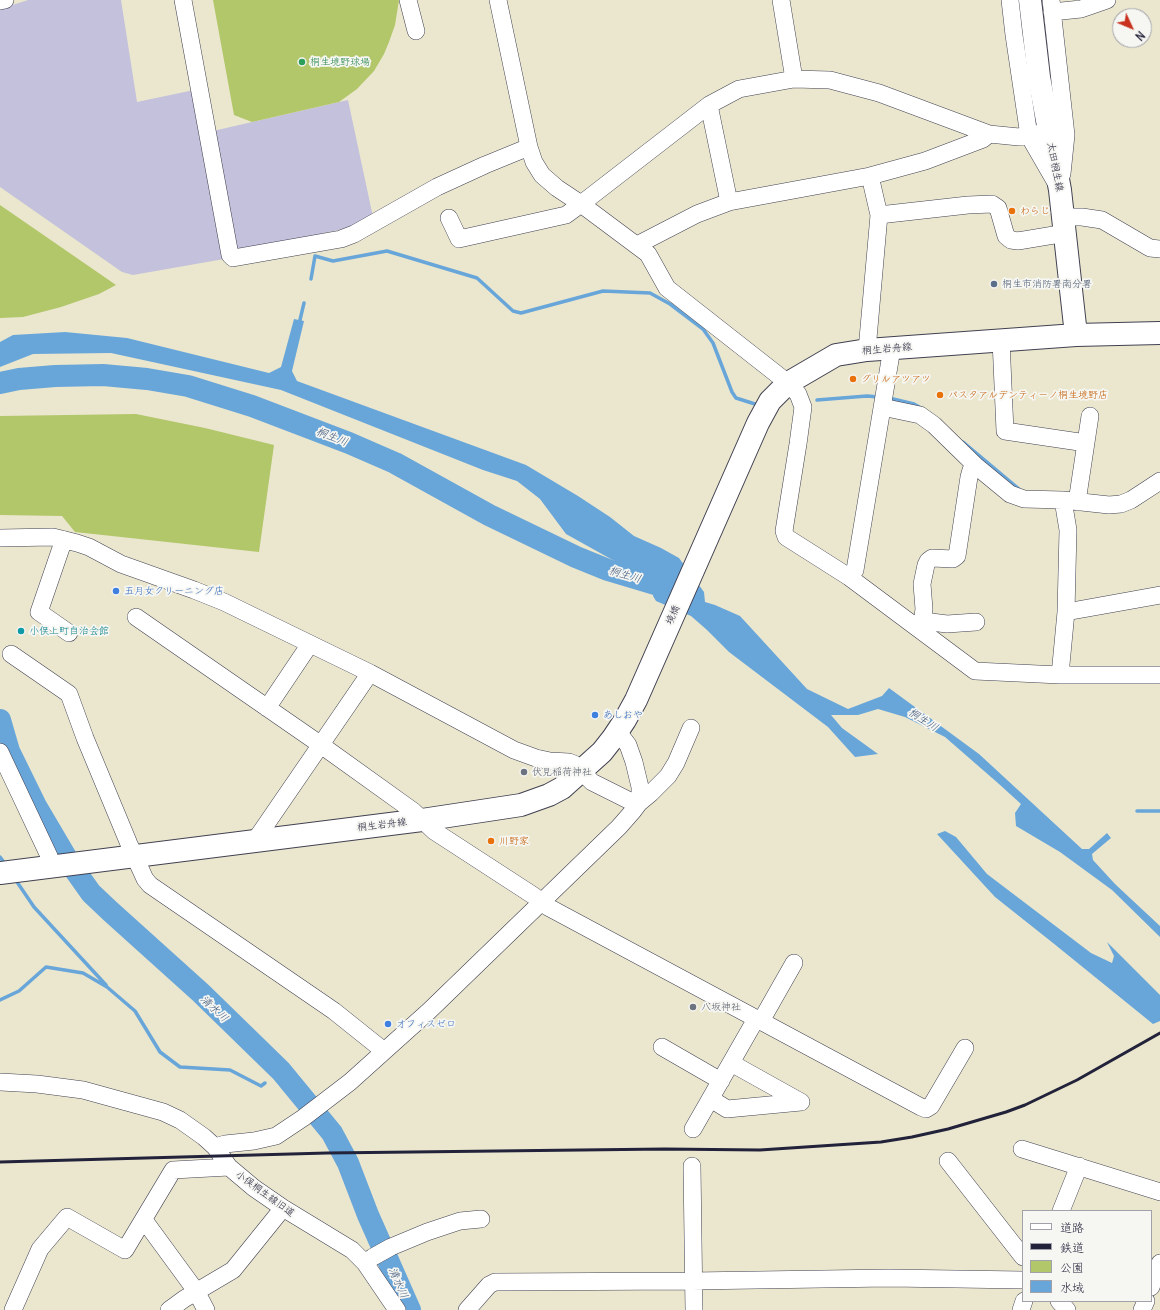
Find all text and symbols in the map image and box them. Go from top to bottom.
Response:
north arrow [1112,8,1152,48]
text: N [1132,28,1148,43]
place label: 桐生境野球場 [310,56,370,68]
marker: 桐生境野球場 [297,57,307,67]
street label: 太田桐生線 [1044,141,1066,193]
place label: わらじ [1020,205,1050,217]
marker: わらじ [1007,206,1017,216]
place label: 桐生市消防署南分署 [1002,278,1092,290]
marker: 桐生市消防署南分署 [989,279,999,289]
street label: 桐生岩舟線 [862,341,912,357]
place label: グリルアツアツ [861,373,931,385]
marker: グリルアツアツ [848,374,858,384]
place label: パスタアルデンティーノ桐生境野店 [948,389,1108,401]
marker: パスタアルデンティーノ桐生境野店 [935,390,945,400]
water label: 桐生川 [314,425,350,449]
water label: 桐生川 [607,564,643,586]
place label: 五月女クリーニング店 [124,585,224,597]
marker: 五月女クリーニング店 [111,586,121,596]
street label: 境橋 [663,603,683,627]
place label: 小俣上町自治会館 [29,625,109,637]
marker: 小俣上町自治会館 [16,626,26,636]
water label: 桐生川 [906,705,940,735]
place label: あしおや [603,709,643,721]
marker: あしおや [590,710,600,720]
place label: 伏見稲荷神社 [532,766,592,778]
marker: 伏見稲荷神社 [519,767,529,777]
street label: 桐生岩舟線 [356,816,408,834]
place label: 川野家 [499,835,529,847]
marker: 川野家 [486,836,496,846]
water label: 清水川 [197,993,231,1025]
place label: 八坂神社 [701,1001,741,1013]
marker: 八坂神社 [688,1002,698,1012]
place label: オフィスゼロ [396,1018,456,1030]
marker: オフィスゼロ [383,1019,393,1029]
street label: 小俣桐生線旧道 [233,1169,297,1219]
legend [1022,1210,1152,1302]
text: 道路 [1060,1220,1084,1235]
text: 鉄道 [1060,1240,1084,1255]
text: 公園 [1060,1260,1084,1275]
water label: 清水川 [385,1265,411,1301]
text: 水域 [1060,1280,1084,1295]

